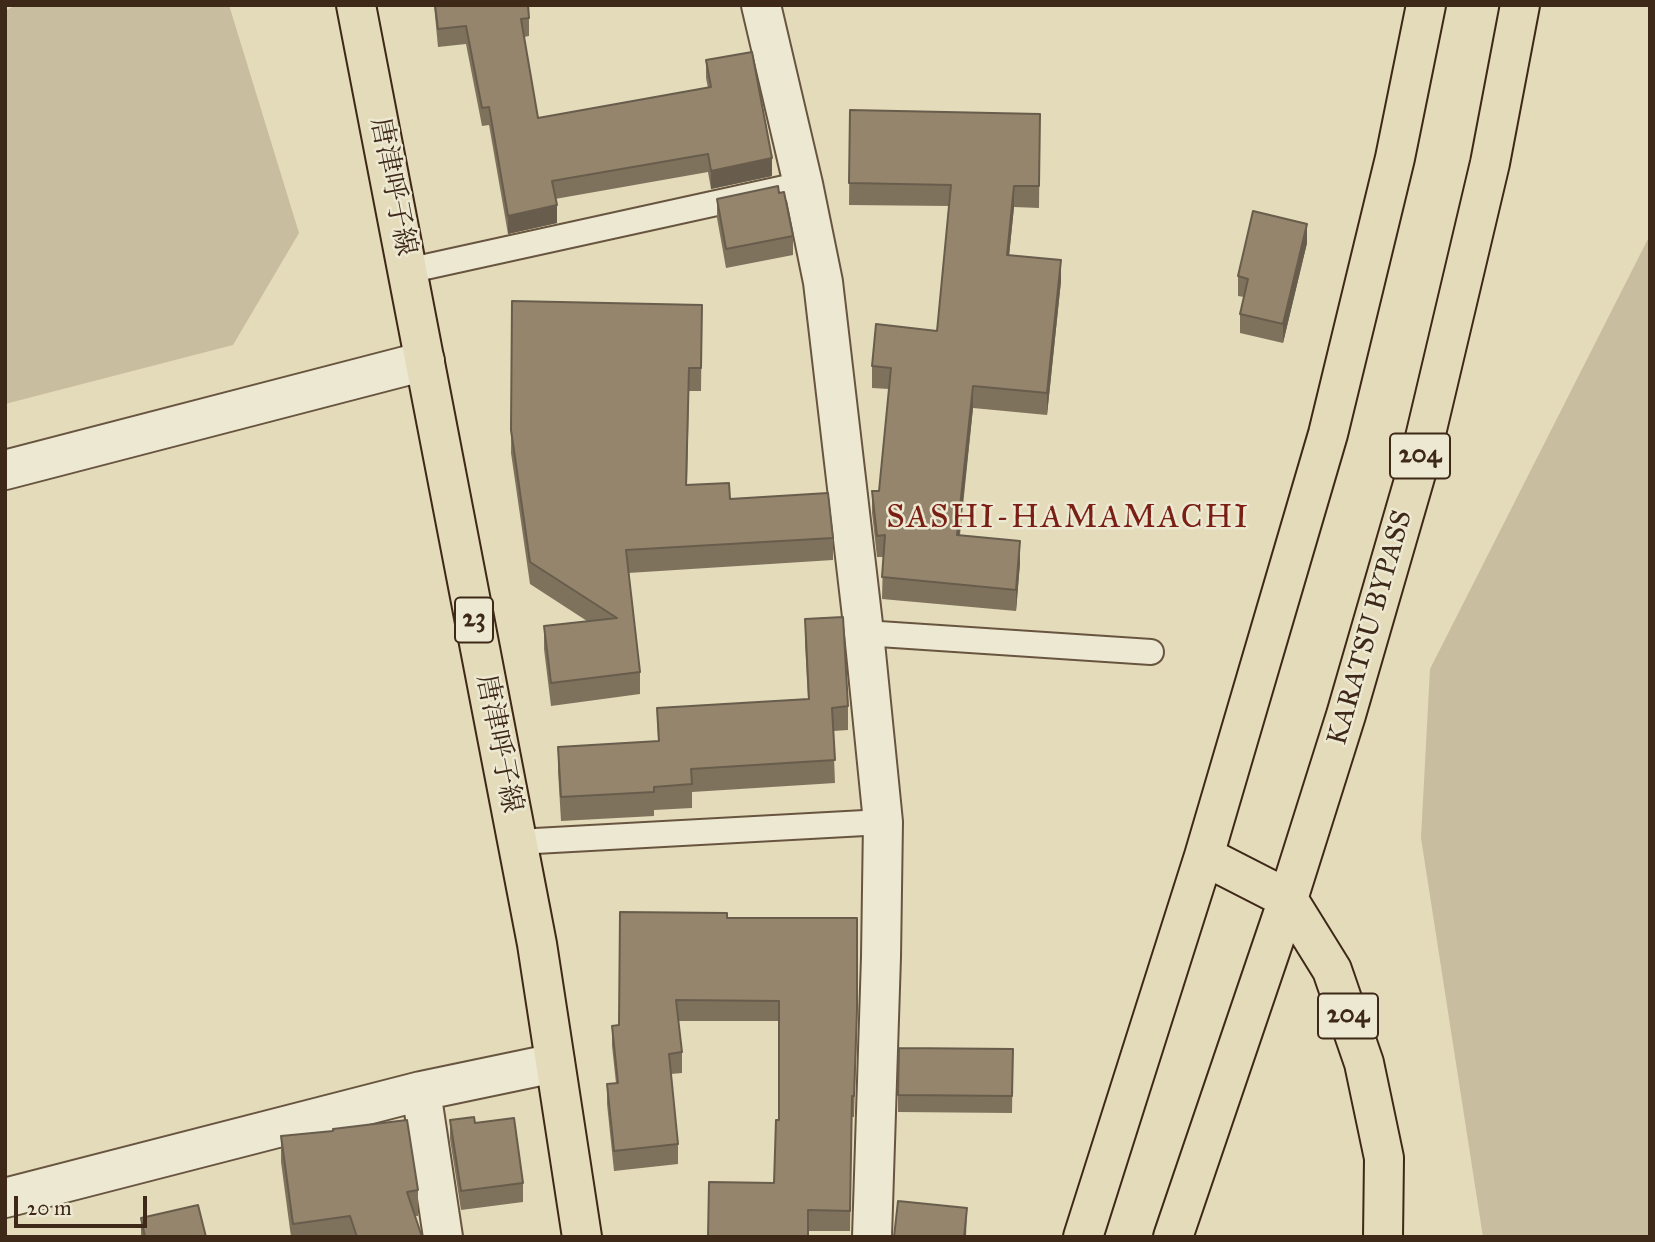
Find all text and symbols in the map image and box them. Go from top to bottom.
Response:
street label: 唐津呼子線 [362,115,422,259]
road number: 204 [1390,433,1450,478]
district label: SASHI-HAMAMACHI [888,500,1248,538]
street label: KARATSU BYPASS [1321,507,1421,749]
road number: 23 [455,598,493,642]
street label: 唐津呼子線 [468,672,528,816]
road number: 204 [1318,993,1378,1038]
scale bar [18,1182,150,1226]
text: 20 m [27,1195,72,1221]

